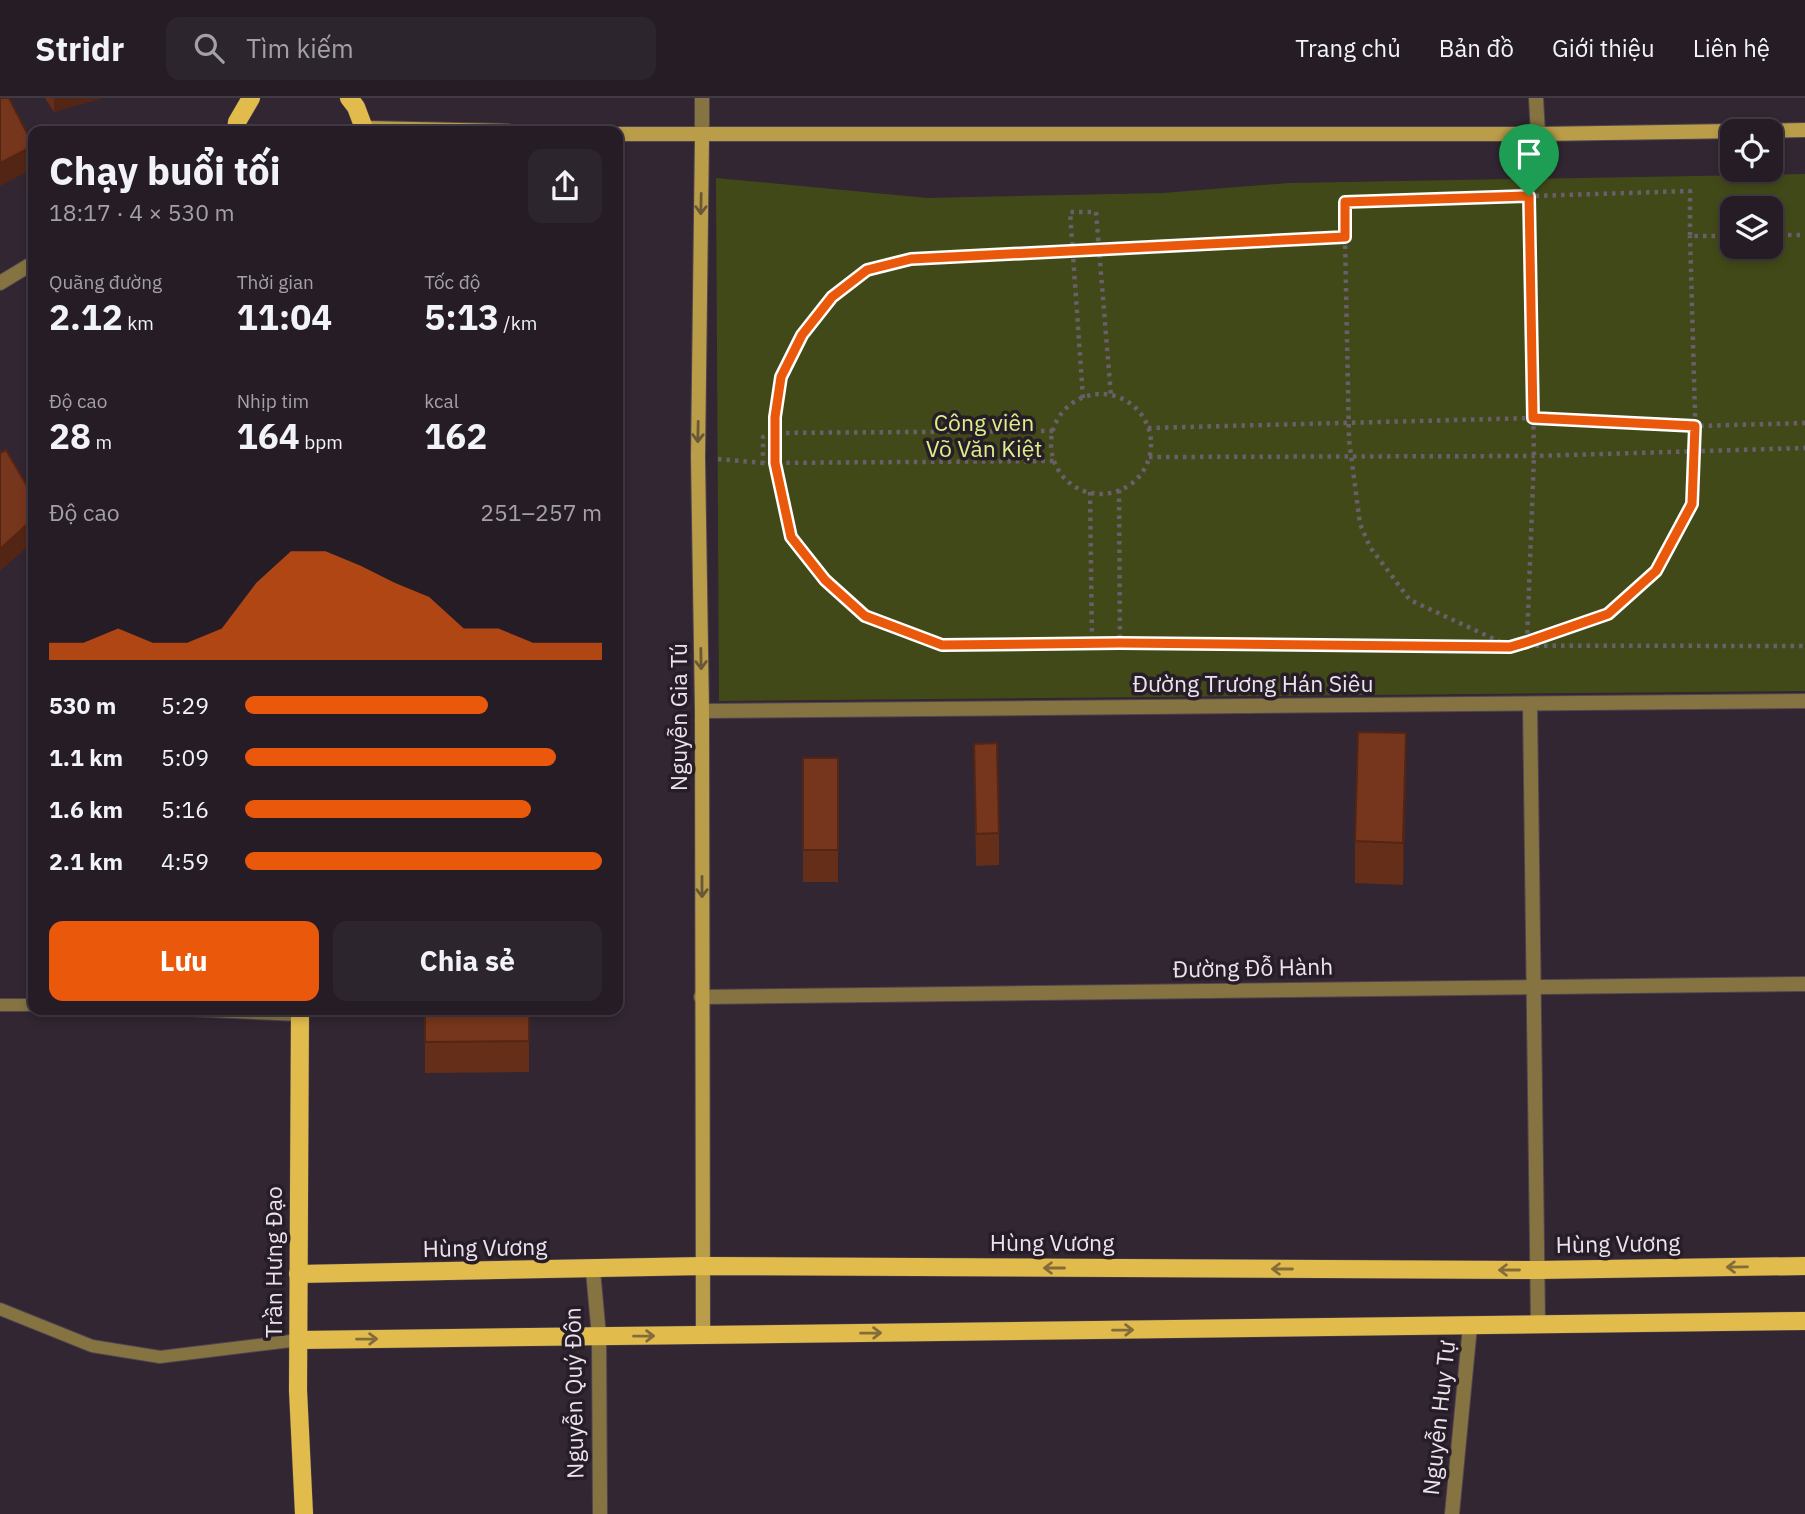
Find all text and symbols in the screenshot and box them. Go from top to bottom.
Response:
search box [166,17,656,80]
text: Stridr [35,27,124,70]
icon: search [190,29,228,67]
text: Tìm kiếm [246,31,354,65]
text: Trang chủ [1295,32,1401,64]
text: Bản đồ [1439,32,1514,64]
text: Giới thiệu [1552,32,1655,64]
text: Liên hệ [1693,32,1770,64]
map controls [1720,119,1783,259]
button: locate [1720,119,1783,182]
pin [1499,124,1559,196]
icon: arrive [1510,135,1548,173]
text: Chạy buổi tối [49,146,281,195]
button: share [528,149,602,223]
one-way arrow [694,193,708,216]
button: layers [1720,196,1783,259]
text: 18:17 · 4 × 530 m [49,197,235,227]
text: Quãng đường [49,270,162,294]
text: Thời gian [237,270,314,294]
text: Tốc độ [424,270,480,294]
text: 2.12 [49,294,123,340]
text: 11:04 [237,294,332,340]
text: 5:13 [424,294,499,340]
text: km [123,311,154,335]
text: /km [499,311,537,335]
text: Độ cao [49,389,107,413]
text: Nhịp tim [237,389,309,413]
text: kcal [424,389,459,413]
park label: Công viên Võ Văn Kiệt [926,407,1042,463]
text: 28 [49,413,91,459]
text: 164 [237,413,300,459]
text: 162 [424,413,487,459]
one-way arrow [692,420,705,443]
text: m [91,430,112,454]
text: bpm [300,430,343,454]
text: Độ cao [49,497,120,527]
text: 251–257 m [480,497,602,527]
street label: Nguyễn Gia Tú [663,643,693,791]
one-way arrow [695,647,708,670]
street label: Đường Trương Hán Siêu [1132,668,1374,698]
text: 530 m [49,690,116,720]
text: 5:29 [161,690,209,720]
text: 1.1 km [49,742,123,772]
text: 5:09 [161,742,209,772]
text: 1.6 km [49,794,123,824]
text: 5:16 [161,794,209,824]
text: 2.1 km [49,846,123,876]
text: 4:59 [161,846,209,876]
one-way arrow [695,875,709,898]
button: Lưu [49,921,319,1001]
button: Chia sẻ [333,921,602,1001]
street label: Đường Đỗ Hành [1172,951,1334,983]
street label: Trần Hưng Đạo [258,1186,288,1338]
street label: Hùng Vương [990,1227,1114,1257]
street label: Hùng Vương [1555,1227,1681,1259]
street label: Hùng Vương [422,1231,548,1263]
one-way arrow [1726,1260,1749,1274]
one-way arrow [1043,1261,1066,1275]
one-way arrow [1271,1262,1294,1276]
one-way arrow [1498,1263,1521,1277]
street label: Nguyễn Quý Đôn [557,1307,589,1479]
one-way arrow [1111,1323,1134,1337]
one-way arrow [859,1326,882,1340]
one-way arrow [632,1329,655,1343]
one-way arrow [355,1332,378,1346]
street label: Nguyễn Huy Tự [1415,1338,1461,1497]

